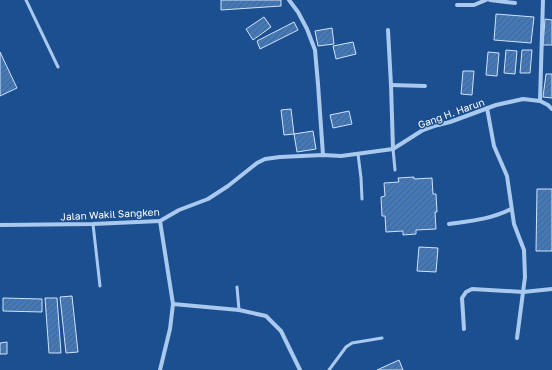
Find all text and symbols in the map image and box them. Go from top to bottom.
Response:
street label: Gang H. Harun [416,95,486,131]
street label: Jalan Wakil Sangken [60,205,160,223]

